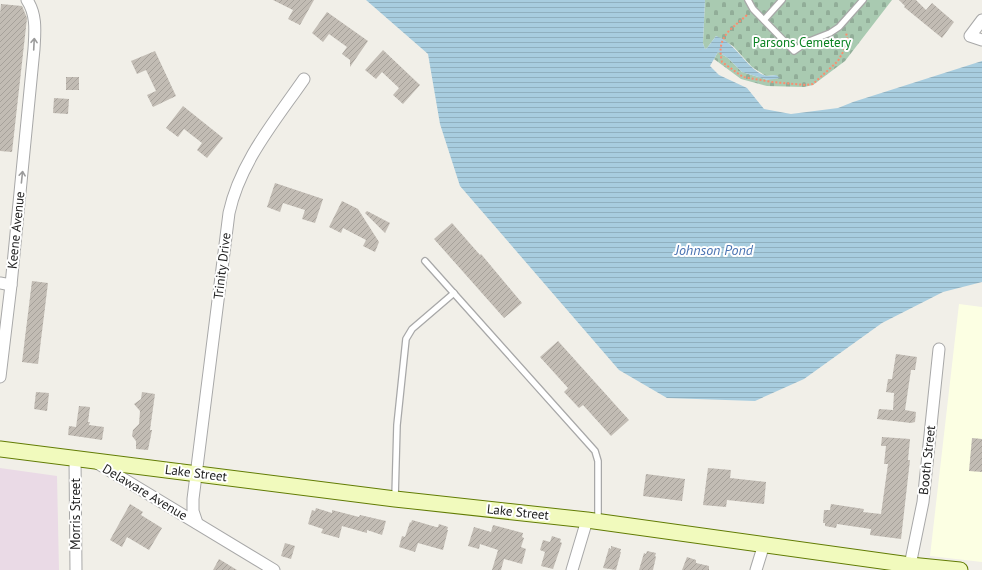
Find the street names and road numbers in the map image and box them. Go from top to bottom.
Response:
street label: Keene Avenue [3,190,29,270]
street label: Trinity Drive [209,232,235,300]
street label: Booth Street [915,424,939,496]
street label: Delaware Avenue [99,460,191,524]
street label: Lake Street [164,461,229,485]
street label: Morris Street [67,478,84,550]
street label: Lake Street [486,500,550,524]

